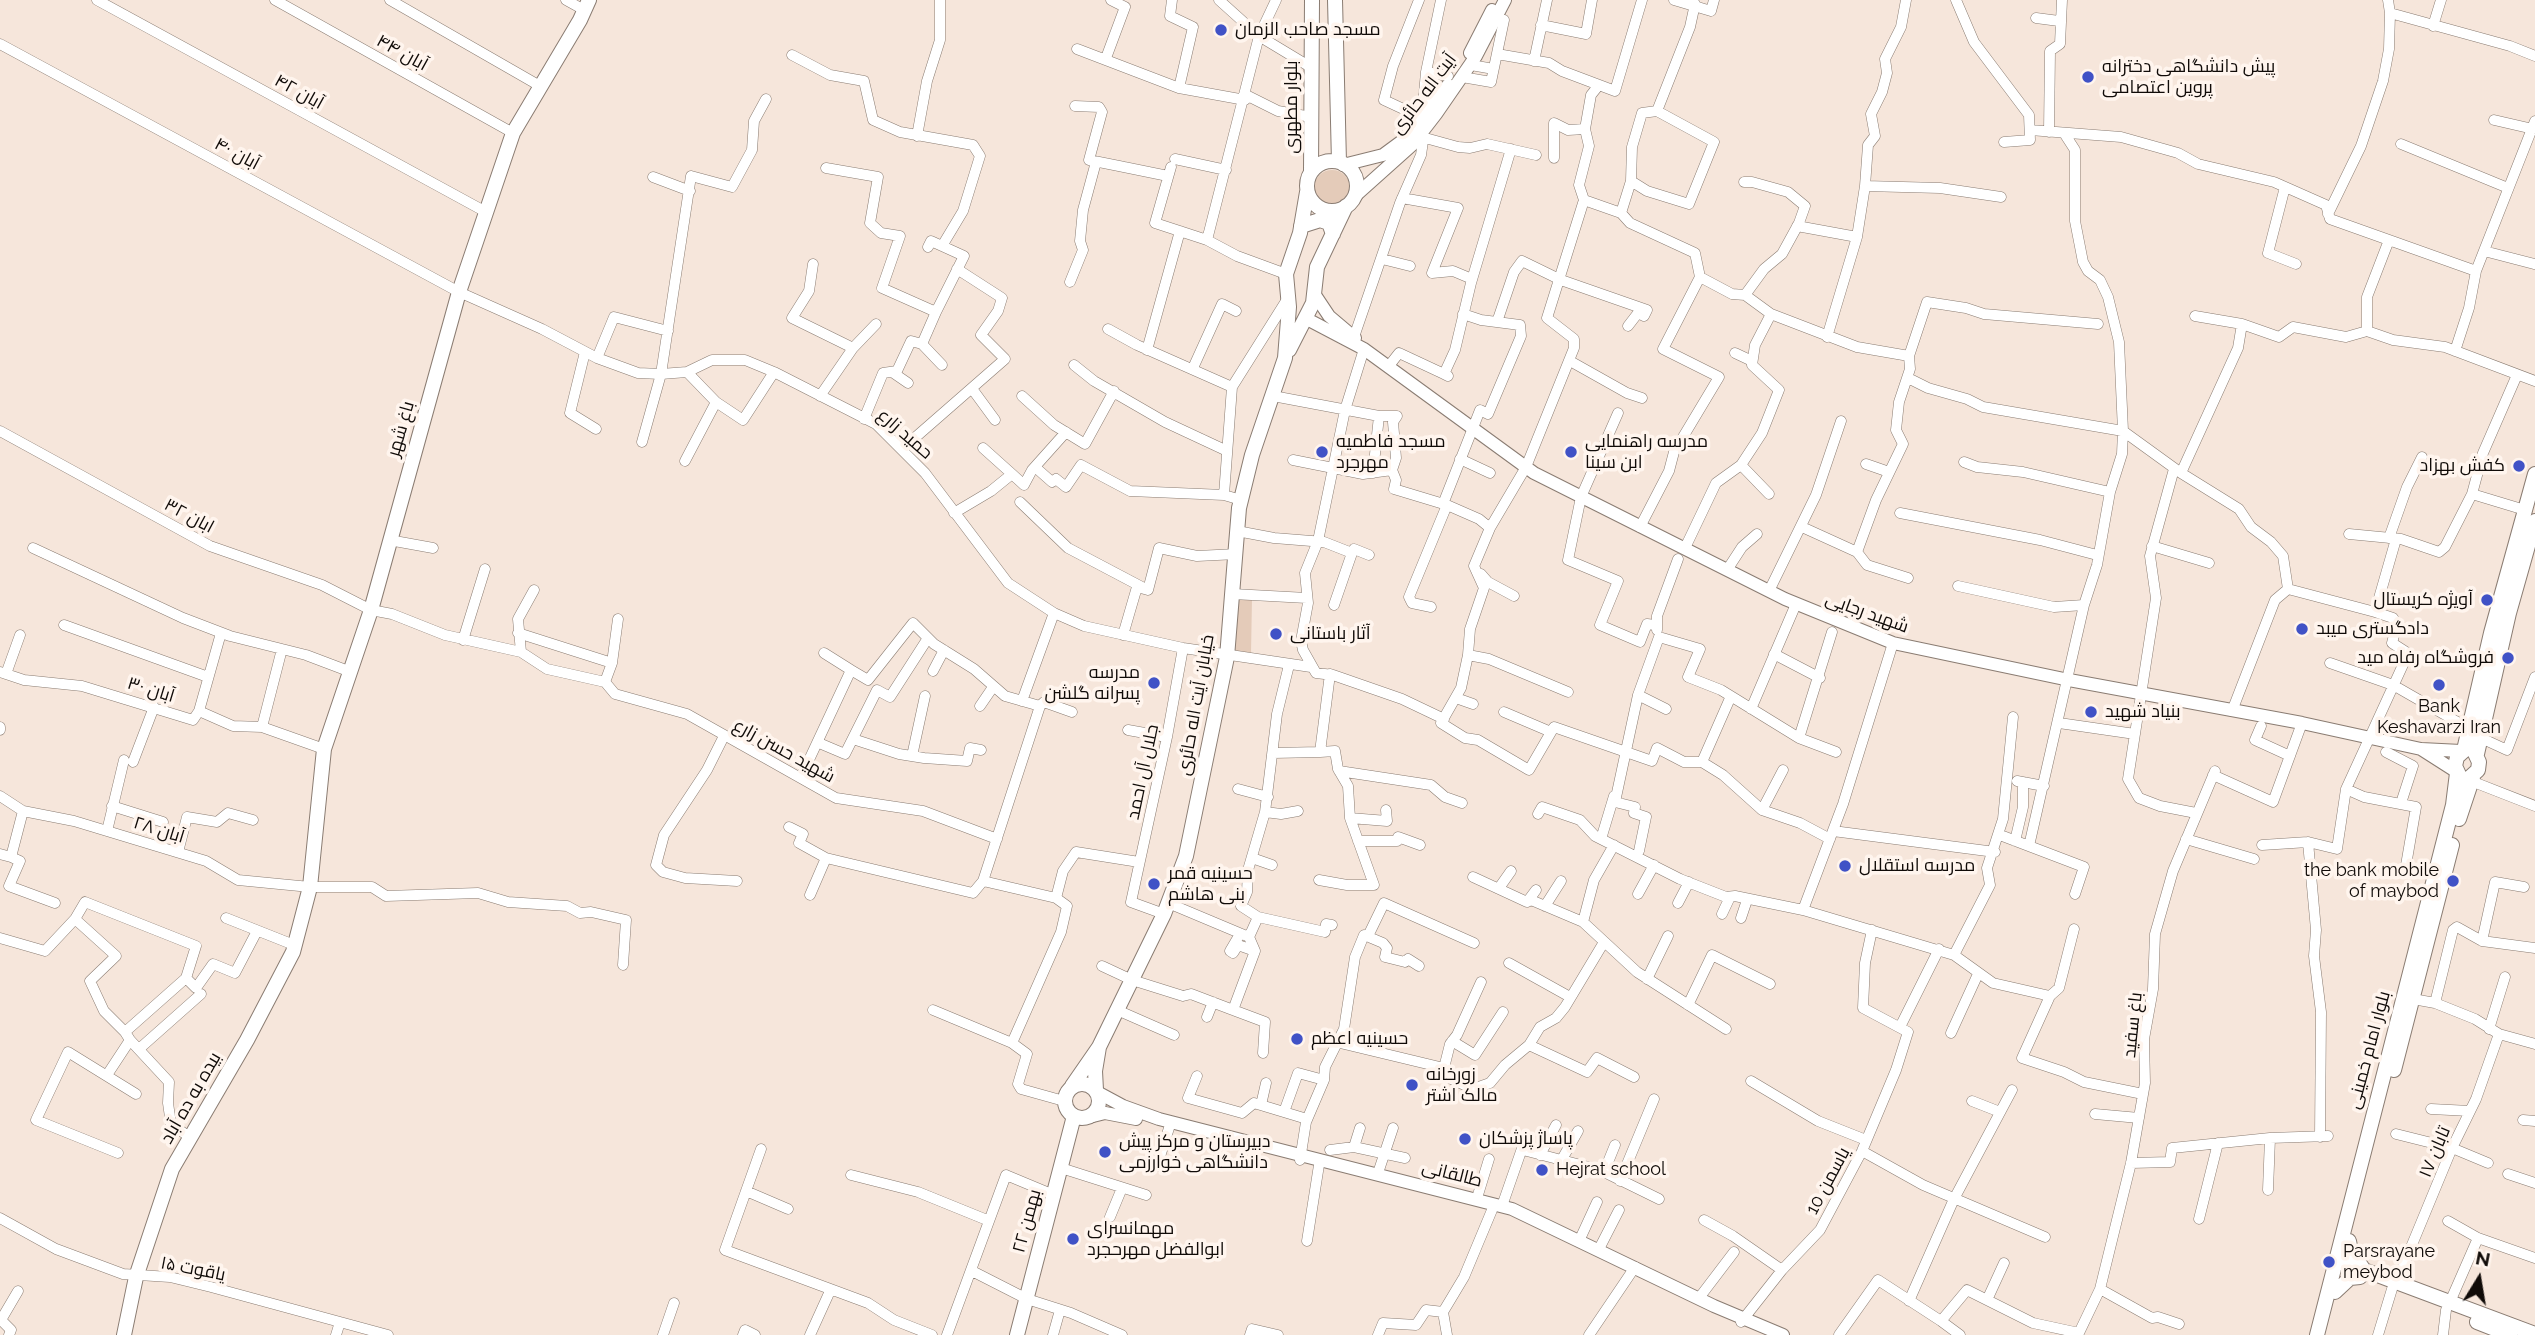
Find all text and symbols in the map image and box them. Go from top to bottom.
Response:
place label: مسجد صاحب الزمان [1235,19,1381,41]
marker: مسجد صاحب الزمان [1213,22,1229,38]
street label: آبان ۴۴ [373,30,431,76]
street label: آیت اله حائری [1387,49,1461,139]
place label: پیش دانشگاهی دخترانه پروین اعتصامی [2102,56,2275,98]
street label: بلوار مطهری [1281,60,1303,154]
marker: پیش دانشگاهی دخترانه پروین اعتصامی [2080,69,2096,85]
street label: آبان ۴۲ [271,70,327,114]
street label: آبان ۴۰ [211,133,263,175]
street label: باغ شهر [383,399,419,459]
street label: حمید زارع [873,404,937,464]
place label: مسجد فاطمیه مهرجرد [1336,431,1446,474]
place label: مدرسه راهنمایی ابن سینا [1585,431,1708,474]
marker: مسجد فاطمیه مهرجرد [1314,444,1330,460]
marker: مدرسه راهنمایی ابن سینا [1563,444,1579,460]
place label: کفش بهزاد [2420,455,2505,477]
marker: کفش بهزاد [2511,458,2527,474]
street label: ابان ۳۲ [160,494,218,538]
street label: شهید رجایی [1822,588,1912,638]
place label: آویژه کریستال [2374,589,2473,611]
marker: آویژه کریستال [2479,592,2495,608]
place label: دادگستری میبد [2316,618,2429,640]
marker: دادگستری میبد [2294,621,2310,637]
place label: آثار باستانی [1290,623,1371,645]
marker: آثار باستانی [1268,626,1284,642]
street label: خیابان آیت اله حائری [1173,633,1219,777]
place label: فروشگاه رفاه مید [2357,647,2494,669]
marker: فروشگاه رفاه مید [2500,650,2516,666]
place label: مدرسه پسرانه گلشن [1045,662,1140,704]
street label: آبان ۳۰ [125,673,177,707]
marker: مدرسه پسرانه گلشن [1146,675,1162,691]
marker: Bank Keshavarzi Iran [2431,677,2447,693]
place label: Bank Keshavarzi Iran [2377,696,2501,738]
place label: بنیاد شهید [2105,701,2181,723]
marker: بنیاد شهید [2083,704,2099,720]
street label: شهید حسن زارع [729,714,839,788]
street label: جلال آل احمد [1122,722,1164,822]
street label: آبان ۲۸ [131,812,187,848]
place label: مدرسه استقلال [1859,855,1975,877]
marker: مدرسه استقلال [1837,858,1853,874]
place label: the bank mobile of maybod [2304,860,2439,903]
place label: حسینیه قمر بنی هاشم [1168,863,1253,906]
marker: the bank mobile of maybod [2445,873,2461,889]
marker: حسینیه قمر بنی هاشم [1146,876,1162,892]
street label: بلوار امام خمینی [2343,989,2395,1111]
street label: باغ سفید [2119,991,2147,1059]
place label: حسینیه اعظم [1311,1028,1408,1050]
marker: حسینیه اعظم [1289,1031,1305,1047]
street label: بیده به ده آباد [156,1048,226,1148]
place label: زورخانه مالک اشتر [1426,1064,1498,1106]
marker: زورخانه مالک اشتر [1404,1077,1420,1093]
street label: تابان ۱۷ [2415,1123,2455,1181]
place label: پاساژ پزشکان [1479,1128,1573,1150]
place label: دبیرستان و مرکز پیش دانشگاهی خوارزمی [1119,1131,1270,1174]
marker: پاساژ پزشکان [1457,1131,1473,1147]
marker: دبیرستان و مرکز پیش دانشگاهی خوارزمی [1097,1144,1113,1160]
street label: یاسمن 10 [1801,1144,1855,1218]
street label: طالقانی [1420,1156,1484,1192]
place label: Hejrat school [1556,1159,1666,1181]
marker: Hejrat school [1534,1162,1550,1178]
street label: ۲۲ بهمن [1008,1187,1046,1255]
place label: مهمانسرای ابوالفضل مهرحجرد [1087,1218,1225,1260]
marker: مهمانسرای ابوالفضل مهرحجرد [1065,1231,1081,1247]
place label: Parsrayane meybod [2343,1241,2435,1284]
north arrow [2444,1244,2514,1314]
text: N [2474,1246,2492,1271]
street label: یاقوت ۱۵ [159,1252,227,1286]
marker: Parsrayane meybod [2321,1254,2337,1270]

